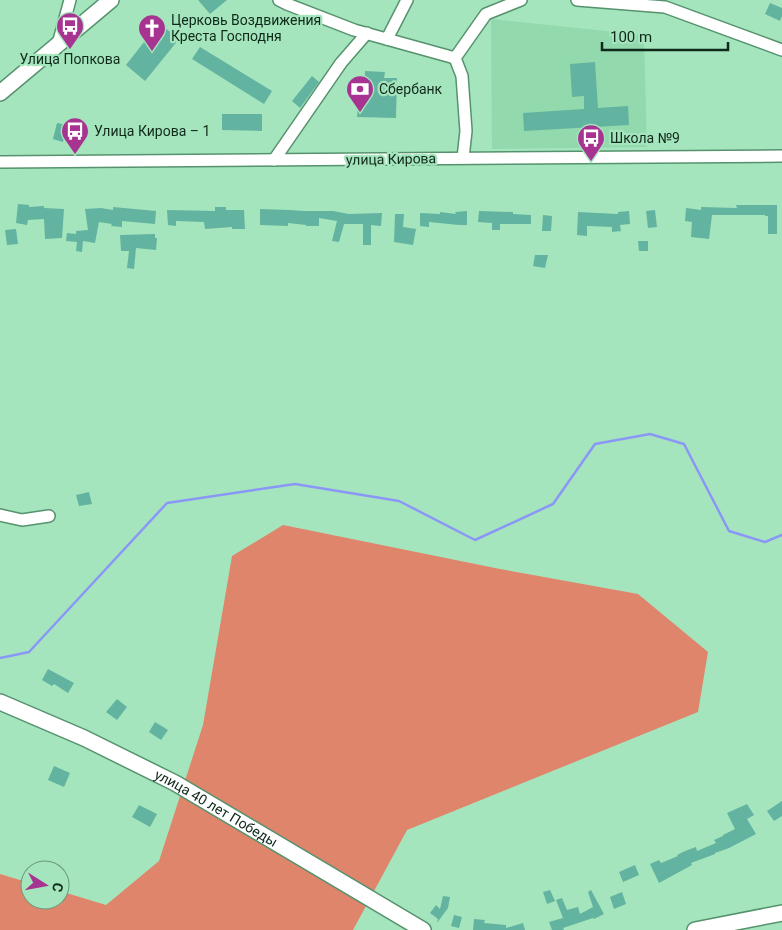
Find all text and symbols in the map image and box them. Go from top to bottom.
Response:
bus stop icon: Улица Попкова [55,11,85,50]
place label: Церковь Воздвижения Креста Господня [171,12,321,44]
church icon: Церковь Воздвижения Креста Господня [137,13,167,52]
scale bar [602,20,728,52]
text: 100 m [610,28,652,46]
place label: Улица Попкова [20,51,120,67]
bank icon: Сбербанк [345,74,375,113]
place label: Сбербанк [379,81,443,97]
bus stop icon: Улица Кирова – 1 [60,116,90,155]
place label: Улица Кирова – 1 [94,123,210,139]
bus stop icon: Школа №9 [576,123,606,162]
place label: Школа №9 [610,130,680,146]
street label: улица Кирова [346,150,436,168]
street label: улица 40 лет Победы [152,766,280,850]
north arrow [20,860,70,910]
text: С [49,881,66,894]

